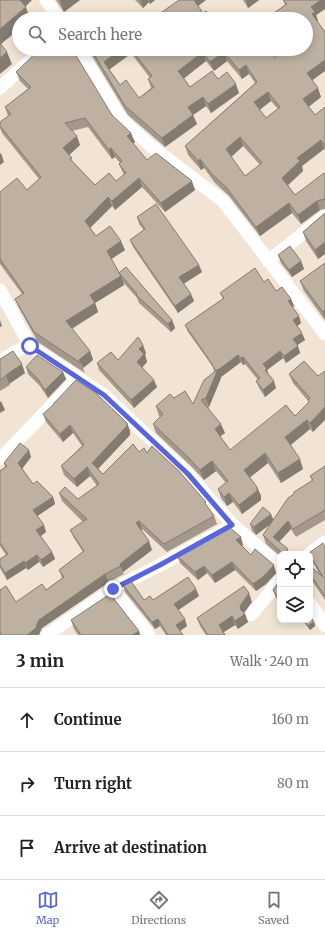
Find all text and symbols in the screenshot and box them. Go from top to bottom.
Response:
search box [12,12,313,56]
icon: search [26,23,48,45]
text: Search here [58,25,142,44]
route start [21,337,39,355]
map controls [277,551,313,623]
button: locate [277,551,313,587]
route end [104,580,122,598]
button: layers [277,587,313,623]
text: 3 min [16,650,64,672]
text: Walk · 240 m [230,653,309,670]
icon: ahead [16,709,38,731]
text: Continue [54,710,122,729]
text: 160 m [271,711,309,728]
icon: right [16,773,38,795]
text: Turn right [54,774,132,793]
text: 80 m [277,775,309,792]
icon: arrive [16,837,38,859]
text: Arrive at destination [54,838,207,857]
tab: Map [36,889,59,927]
tab: Directions [131,889,186,927]
tab: Saved [258,889,289,927]

